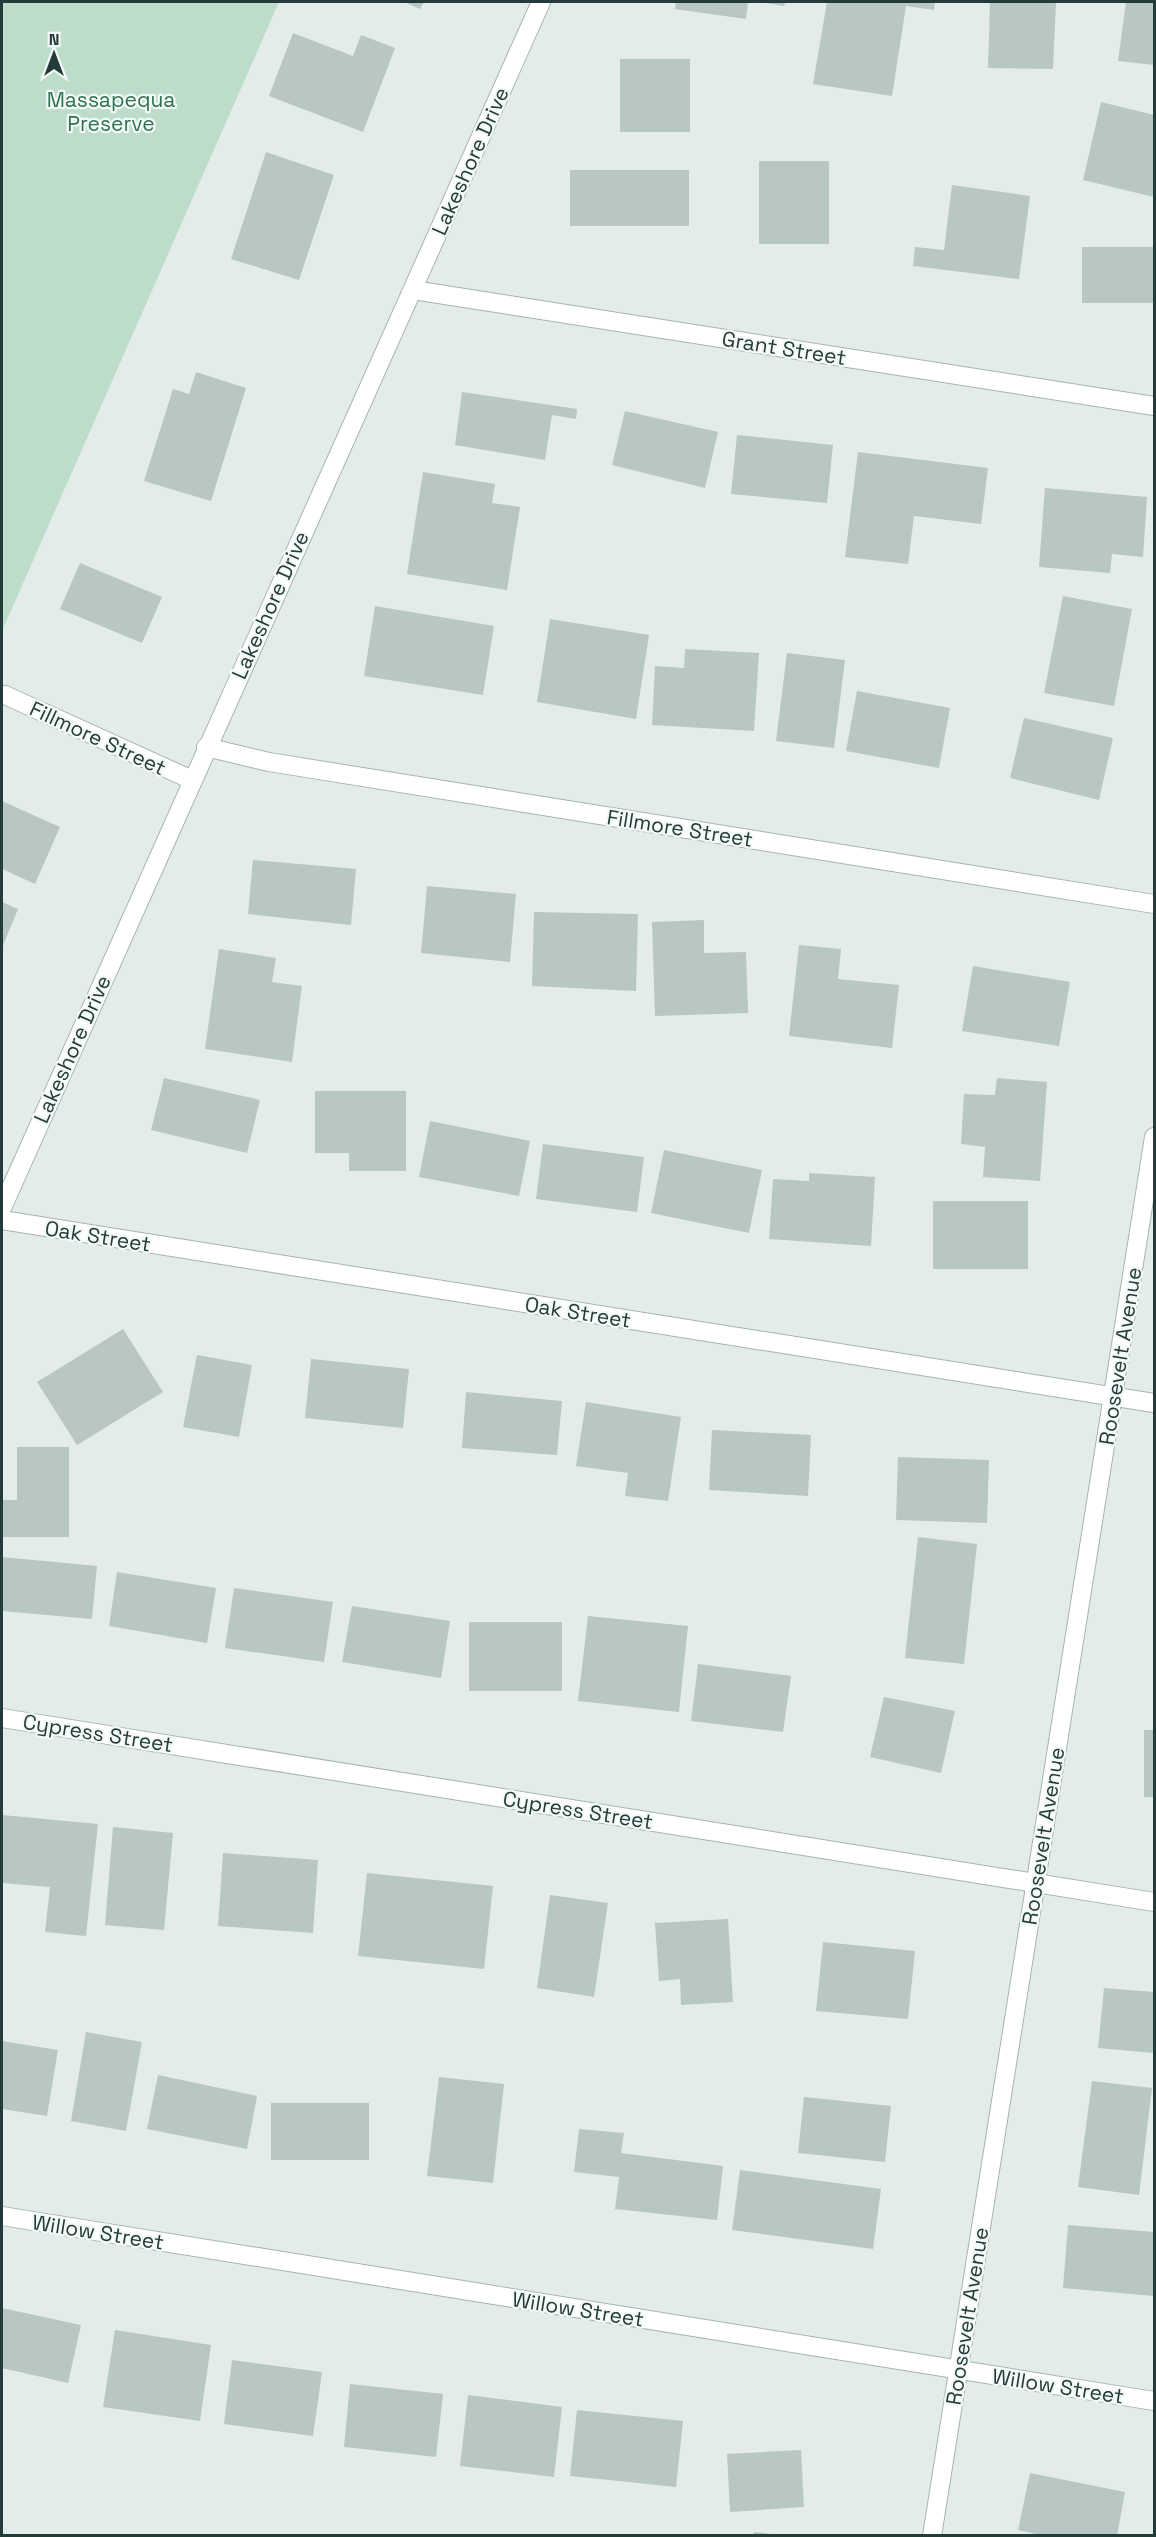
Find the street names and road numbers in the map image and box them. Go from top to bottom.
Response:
street label: Lakeshore Drive [425,83,515,239]
street label: Grant Street [720,325,848,371]
street label: Lakeshore Drive [225,527,315,683]
street label: Fillmore Street [26,695,170,781]
street label: Fillmore Street [605,803,755,853]
street label: Lakeshore Drive [27,971,117,1127]
street label: Oak Street [43,1214,153,1258]
street label: Roosevelt Avenue [1093,1265,1147,1447]
street label: Oak Street [523,1290,633,1334]
street label: Cypress Street [21,1708,175,1758]
street label: Roosevelt Avenue [1016,1745,1070,1927]
street label: Cypress Street [501,1785,655,1835]
street label: Willow Street [30,2208,166,2256]
street label: Roosevelt Avenue [940,2225,994,2407]
street label: Willow Street [510,2285,646,2333]
street label: Willow Street [990,2362,1126,2410]

